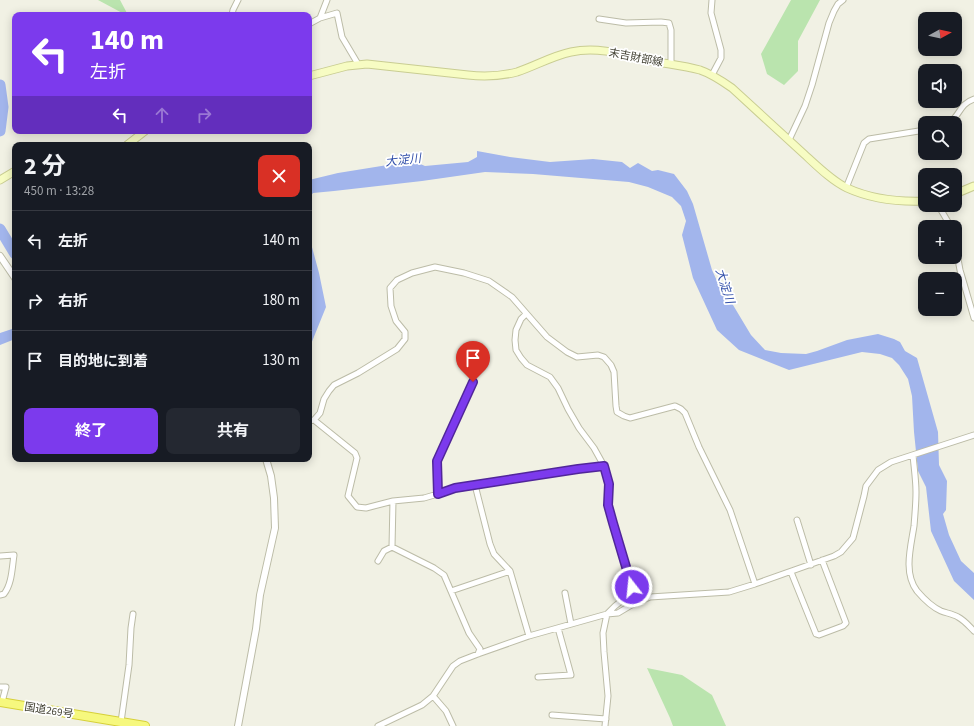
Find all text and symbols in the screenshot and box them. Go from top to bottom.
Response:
north arrow [918,12,962,56]
map controls [918,12,962,316]
text: 140 m [90,20,164,60]
icon: left [24,28,76,80]
street label: 末吉財部線 [607,45,664,70]
text: 左折 [90,60,126,85]
button: sound [918,64,962,108]
icon: left [109,104,131,126]
icon: ahead [151,104,173,126]
icon: right [193,104,215,126]
button: search [918,116,962,160]
text: 2 分 [24,149,65,184]
water label: 大淀川 [384,150,424,171]
button: close [258,155,300,197]
button: layers [918,168,962,212]
text: 450 m · 13:28 [24,182,94,200]
button: + [918,220,962,264]
icon: left [24,230,46,252]
text: 140 m [262,230,300,251]
text: 左折 [58,231,88,252]
water label: 大淀川 [711,266,739,308]
button: − [918,272,962,316]
icon: right [24,290,46,312]
text: 180 m [262,290,300,311]
text: 右折 [58,291,88,312]
pin [456,341,490,382]
icon: arrive [462,347,484,369]
icon: arrive [24,350,46,372]
text: 130 m [262,350,300,371]
text: 目的地に到着 [58,351,148,372]
button: 終了 [24,408,158,454]
button: 共有 [166,408,300,454]
position arrow [611,566,653,608]
street label: 国道269号 [23,699,74,722]

